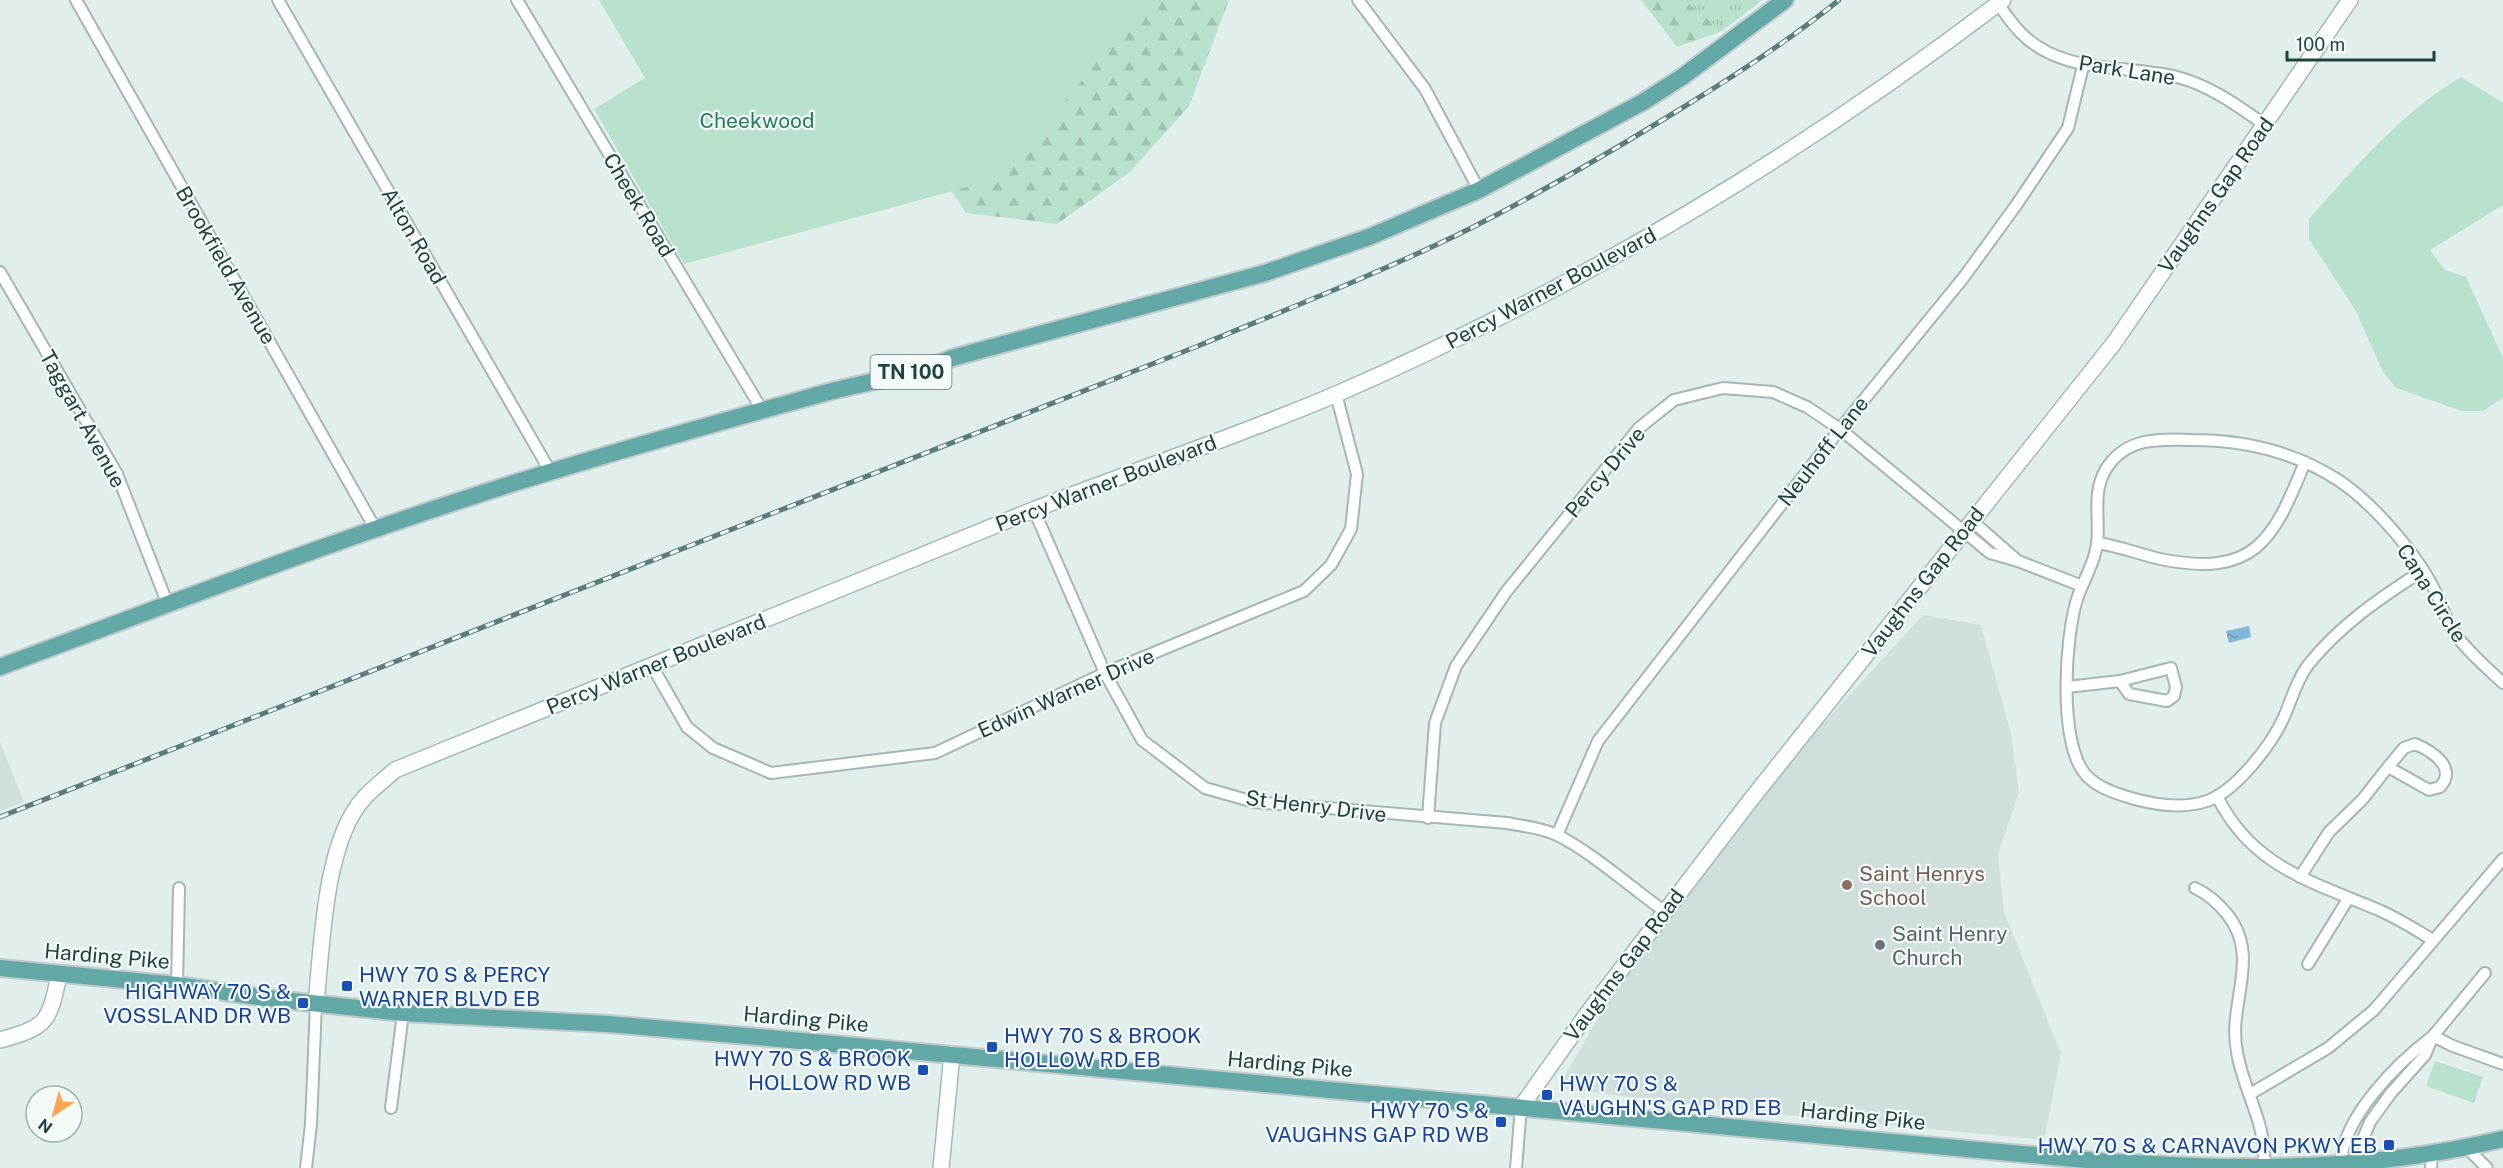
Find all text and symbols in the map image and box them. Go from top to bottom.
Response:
scale bar [2287,24,2434,62]
text: 100 m [2296,34,2345,55]
street label: Park Lane [2077,50,2177,90]
park label: Cheekwood [700,108,814,133]
street label: Vaughns Gap Road [2153,112,2279,278]
street label: Cheek Road [598,148,680,262]
street label: Brookfield Avenue [171,182,281,348]
street label: Alton Road [376,183,452,289]
street label: Percy Warner Boulevard [1441,222,1661,354]
street label: Taggart Avenue [35,346,131,492]
road number: TN 100 [870,355,952,389]
street label: Neuhoff Lane [1772,391,1874,511]
street label: Percy Drive [1560,421,1650,523]
street label: Percy Warner Boulevard [992,429,1220,537]
street label: Vaughns Gap Road [1856,502,1990,662]
street label: Cana Circle [2392,539,2472,647]
street label: Percy Warner Boulevard [542,608,770,720]
street label: Edwin Warner Drive [974,643,1158,743]
street label: St Henry Drive [1244,785,1388,827]
place label: Saint Henrys School [1859,861,1985,910]
marker: Saint Henrys School [1840,878,1854,892]
street label: Vaughns Gap Road [1559,884,1689,1046]
place label: Saint Henry Church [1892,921,2008,970]
street label: Harding Pike [43,938,171,974]
marker: Saint Henry Church [1873,938,1887,952]
place label: HWY 70 S & PERCY WARNER BLVD EB [359,962,551,1011]
place label: HIGHWAY 70 S & VOSSLAND DR WB [103,979,291,1028]
marker: HWY 70 S & PERCY WARNER BLVD EB [340,979,354,993]
marker: HIGHWAY 70 S & VOSSLAND DR WB [296,996,310,1010]
street label: Harding Pike [742,1001,870,1037]
place label: HWY 70 S & BROOK HOLLOW RD EB [1004,1023,1201,1072]
marker: HWY 70 S & BROOK HOLLOW RD EB [985,1040,999,1054]
place label: HWY 70 S & BROOK HOLLOW RD WB [714,1046,911,1095]
street label: Harding Pike [1226,1046,1354,1082]
marker: HWY 70 S & BROOK HOLLOW RD WB [916,1063,930,1077]
place label: HWY 70 S & VAUGHN'S GAP RD EB [1559,1071,1781,1120]
north arrow [24,1084,84,1144]
marker: HWY 70 S & VAUGHN'S GAP RD EB [1540,1088,1554,1102]
street label: Harding Pike [1799,1097,1927,1135]
place label: HWY 70 S & VAUGHNS GAP RD WB [1266,1098,1489,1147]
text: N [35,1114,56,1137]
marker: HWY 70 S & VAUGHNS GAP RD WB [1494,1115,1508,1129]
place label: HWY 70 S & CARNAVON PKWY EB [2037,1133,2377,1158]
marker: HWY 70 S & CARNAVON PKWY EB [2382,1138,2396,1152]

